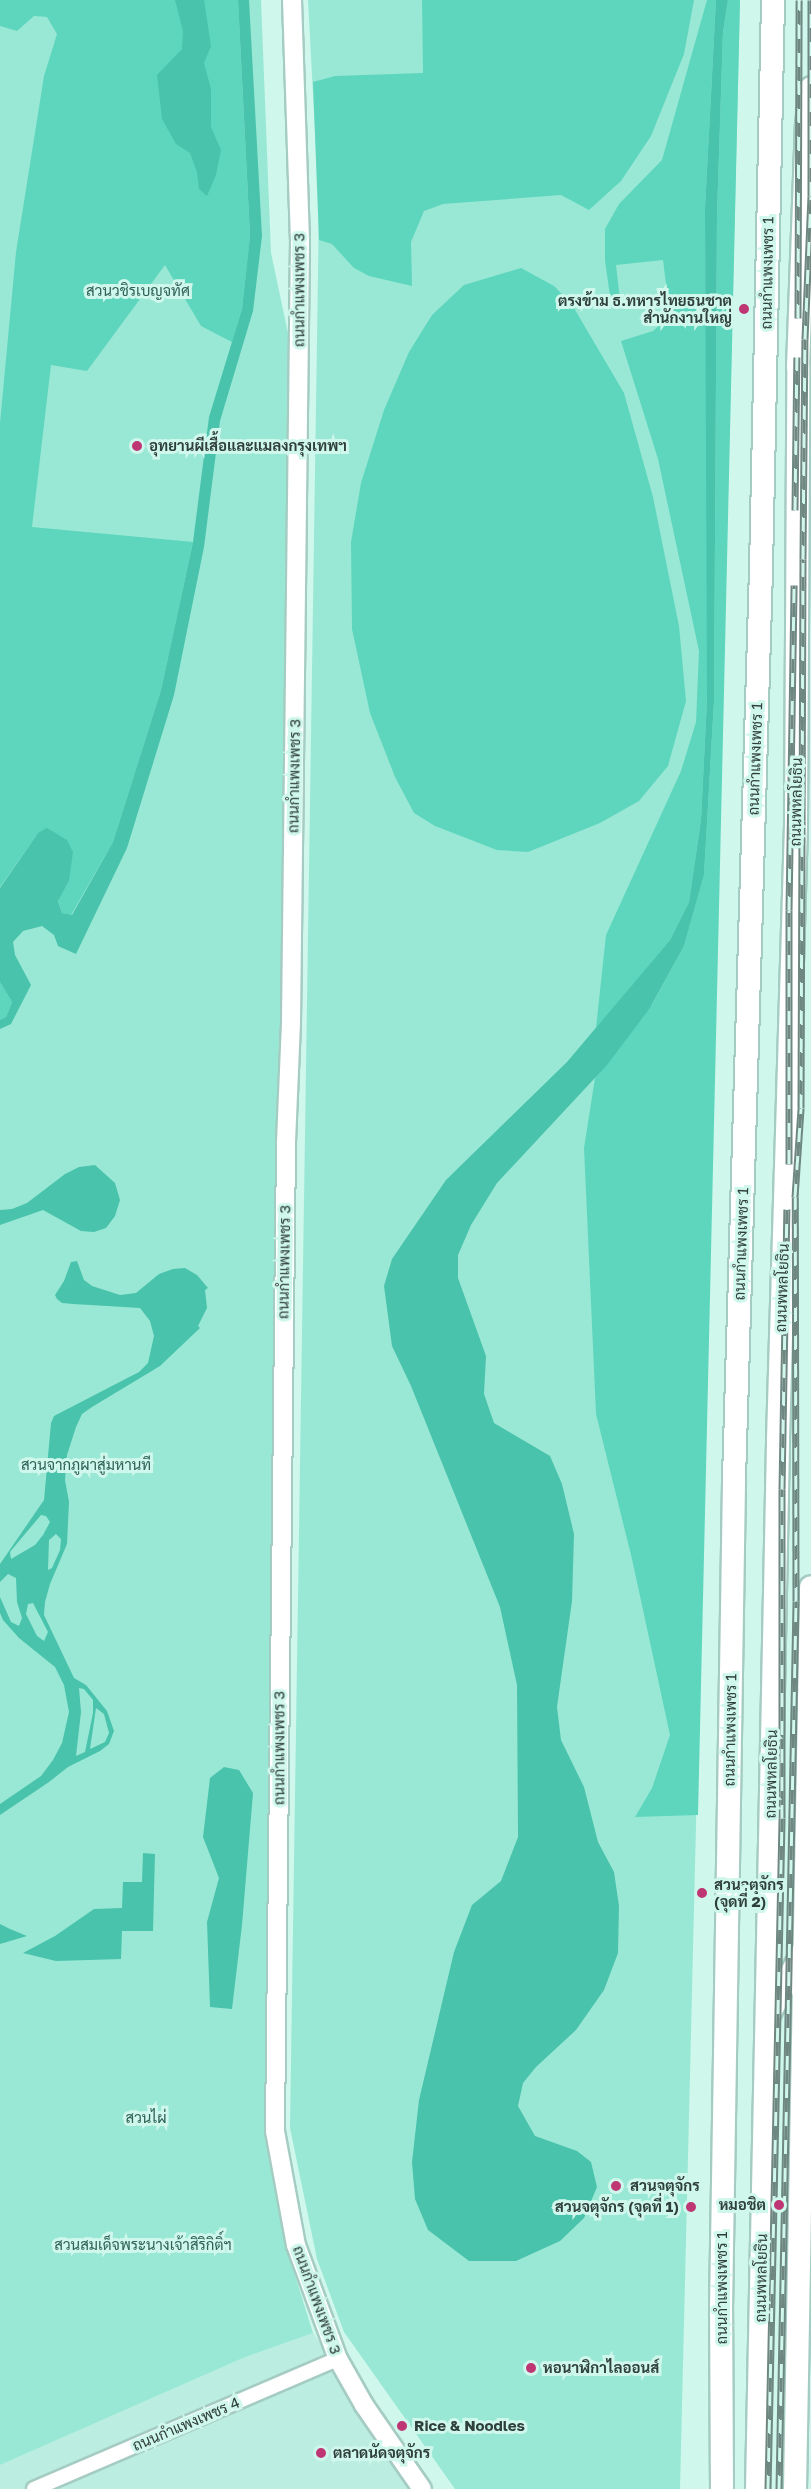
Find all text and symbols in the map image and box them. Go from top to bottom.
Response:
street label: ถนนกำแพงเพชร 1 [757,216,777,330]
street label: ถนนกำแพงเพชร 3 [290,233,308,347]
park label: สวนวชิรเบญจทัศ [86,282,190,300]
place label: ตรงข้าม ธ.ทหารไทยธนชาต สำนักงานใหญ่ [558,291,732,326]
marker: ตรงข้าม ธ.ทหารไทยธนชาต สำนักงานใหญ่ [737,302,751,316]
place label: อุทยานผีเสื้อและแมลงกรุงเทพฯ [149,437,347,455]
marker: อุทยานผีเสื้อและแมลงกรุงเทพฯ [130,439,144,453]
street label: ถนนกำแพงเพชร 1 [744,702,766,816]
street label: ถนนกำแพงเพชร 3 [284,719,304,833]
street label: ถนนพหลโยธิน [786,757,806,847]
street label: ถนนกำแพงเพชร 1 [730,1187,752,1301]
street label: ถนนกำแพงเพชร 3 [274,1205,294,1319]
street label: ถนนพหลโยธิน [771,1243,793,1333]
park label: สวนจากภูผาสู่มหานที [21,1456,151,1474]
street label: ถนนกำแพงเพชร 1 [720,1673,740,1787]
street label: ถนนกำแพงเพชร 3 [270,1691,288,1805]
street label: ถนนพหลโยธิน [761,1729,781,1819]
place label: สวนจตุจักร (จุดที่ 2) [714,1875,784,1910]
marker: สวนจตุจักร (จุดที่ 2) [695,1886,709,1900]
park label: สวนไผ่ [125,2109,167,2127]
marker: สวนจตุจักร [607,2177,625,2195]
place label: สวนจตุจักร [630,2177,700,2195]
place label: หมอชิต [719,2196,766,2214]
marker: หมอชิต [770,2196,788,2214]
place label: สวนจตุจักร (จุดที่ 1) [555,2198,679,2216]
marker: สวนจตุจักร (จุดที่ 1) [684,2200,698,2214]
street label: ถนนกำแพงเพชร 1 [713,2232,731,2344]
street label: ถนนพหลโยธิน [751,2233,771,2323]
park label: สวนสมเด็จพระนางเจ้าสิริกิติ์ฯ [54,2236,232,2254]
street label: ถนนกำแพงเพชร 3 [289,2243,345,2357]
place label: หอนาฬิกาไลออนส์ [543,2359,659,2377]
marker: หอนาฬิกาไลออนส์ [524,2361,538,2375]
street label: ถนนกำแพงเพชร 4 [130,2393,242,2455]
place label: Rice & Noodles [414,2417,525,2435]
marker: Rice & Noodles [395,2419,409,2433]
place label: ตลาดนัดจตุจักร [333,2444,430,2462]
marker: ตลาดนัดจตุจักร [314,2446,328,2460]

